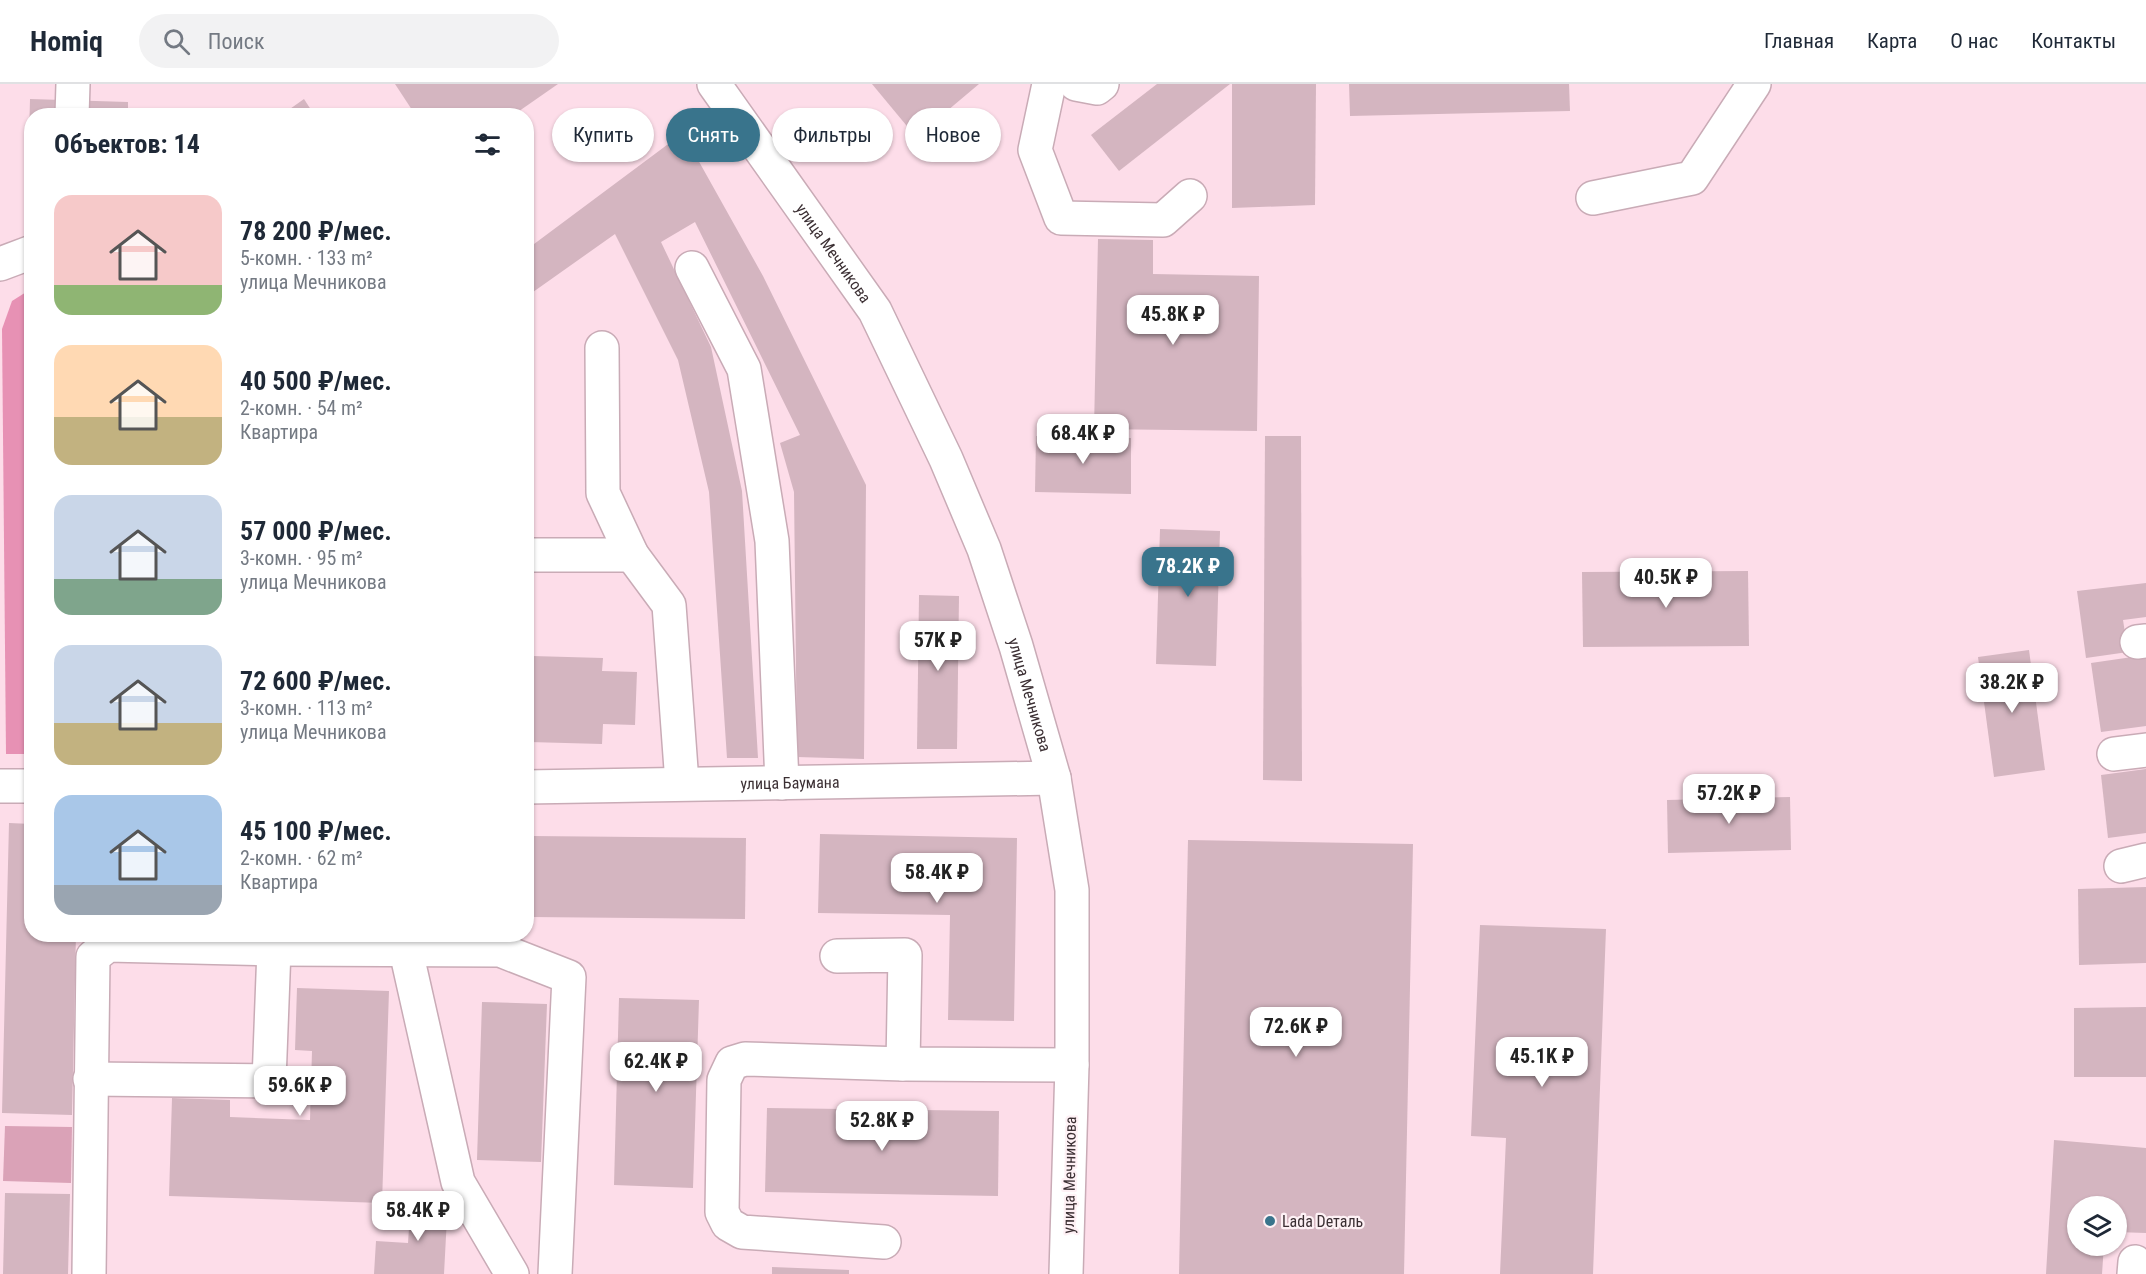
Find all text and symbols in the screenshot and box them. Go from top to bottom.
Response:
search box [139,14,559,68]
text: Homiq [30,25,103,58]
icon: search [160,25,193,58]
text: Поиск [208,29,265,54]
text: Главная [1764,29,1834,53]
text: Карта [1867,29,1917,53]
text: О нас [1950,29,1998,53]
text: Контакты [2031,29,2116,53]
chip: Купить [552,108,654,162]
chip: Снять [666,108,760,162]
chip: Фильтры [772,108,893,162]
chip: Новое [905,108,1001,162]
icon: filters [471,128,504,161]
text: Объектов: 14 [54,129,200,159]
street label: улица Мечникова [792,200,875,306]
text: 78 200 ₽/мес. [240,216,392,246]
icon: home [102,219,174,291]
text: 5-комн. · 133 m² [240,246,373,270]
text: улица Мечникова [240,270,387,294]
pin: 45.8K ₽ [1118,295,1228,346]
text: 45.8K ₽ [1141,302,1205,326]
text: 40 500 ₽/мес. [240,366,392,396]
icon: home [102,369,174,441]
text: 2-комн. · 54 m² [240,396,363,420]
pin: 68.4K ₽ [1028,414,1138,465]
text: Квартира [240,420,318,444]
text: 68.4K ₽ [1051,421,1115,445]
text: 57 000 ₽/мес. [240,516,392,546]
icon: home [102,519,174,591]
text: 3-комн. · 95 m² [240,546,363,570]
pin: 78.2K ₽ [1133,547,1243,598]
text: 78.2K ₽ [1156,554,1220,578]
pin: 40.5K ₽ [1611,558,1721,609]
text: 40.5K ₽ [1634,565,1698,589]
text: улица Мечникова [240,570,387,594]
pin: 57K ₽ [896,621,980,672]
text: 57K ₽ [914,628,962,652]
street label: улица Мечникова [1004,636,1055,754]
pin: 38.2K ₽ [1957,663,2067,714]
text: 72 600 ₽/мес. [240,666,392,696]
icon: home [102,669,174,741]
text: 38.2K ₽ [1980,670,2044,694]
text: 3-комн. · 113 m² [240,696,373,720]
text: улица Мечникова [240,720,387,744]
street label: улица Баумана [740,773,840,793]
pin: 57.2K ₽ [1674,774,1784,825]
text: 57.2K ₽ [1697,781,1761,805]
text: 45 100 ₽/мес. [240,816,392,846]
icon: home [102,819,174,891]
text: 2-комн. · 62 m² [240,846,363,870]
pin: 58.4K ₽ [882,853,992,904]
text: 58.4K ₽ [905,860,969,884]
text: Квартира [240,870,318,894]
pin: 72.6K ₽ [1241,1007,1351,1058]
text: 72.6K ₽ [1264,1014,1328,1038]
pin: 45.1K ₽ [1487,1037,1597,1088]
pin: 62.4K ₽ [601,1042,711,1093]
text: 45.1K ₽ [1510,1044,1574,1068]
text: 62.4K ₽ [624,1049,688,1073]
pin: 59.6K ₽ [245,1066,355,1117]
text: 59.6K ₽ [268,1073,332,1097]
pin: 52.8K ₽ [827,1101,937,1152]
text: 52.8K ₽ [850,1108,914,1132]
street label: улица Мечникова [1059,1116,1080,1234]
pin: 58.4K ₽ [363,1191,473,1242]
map controls [2067,1196,2127,1256]
button: layers [2067,1196,2127,1256]
text: 58.4K ₽ [386,1198,450,1222]
place label: Lada Dеталь [1282,1212,1363,1231]
marker: Lada Dеталь [1263,1214,1277,1228]

